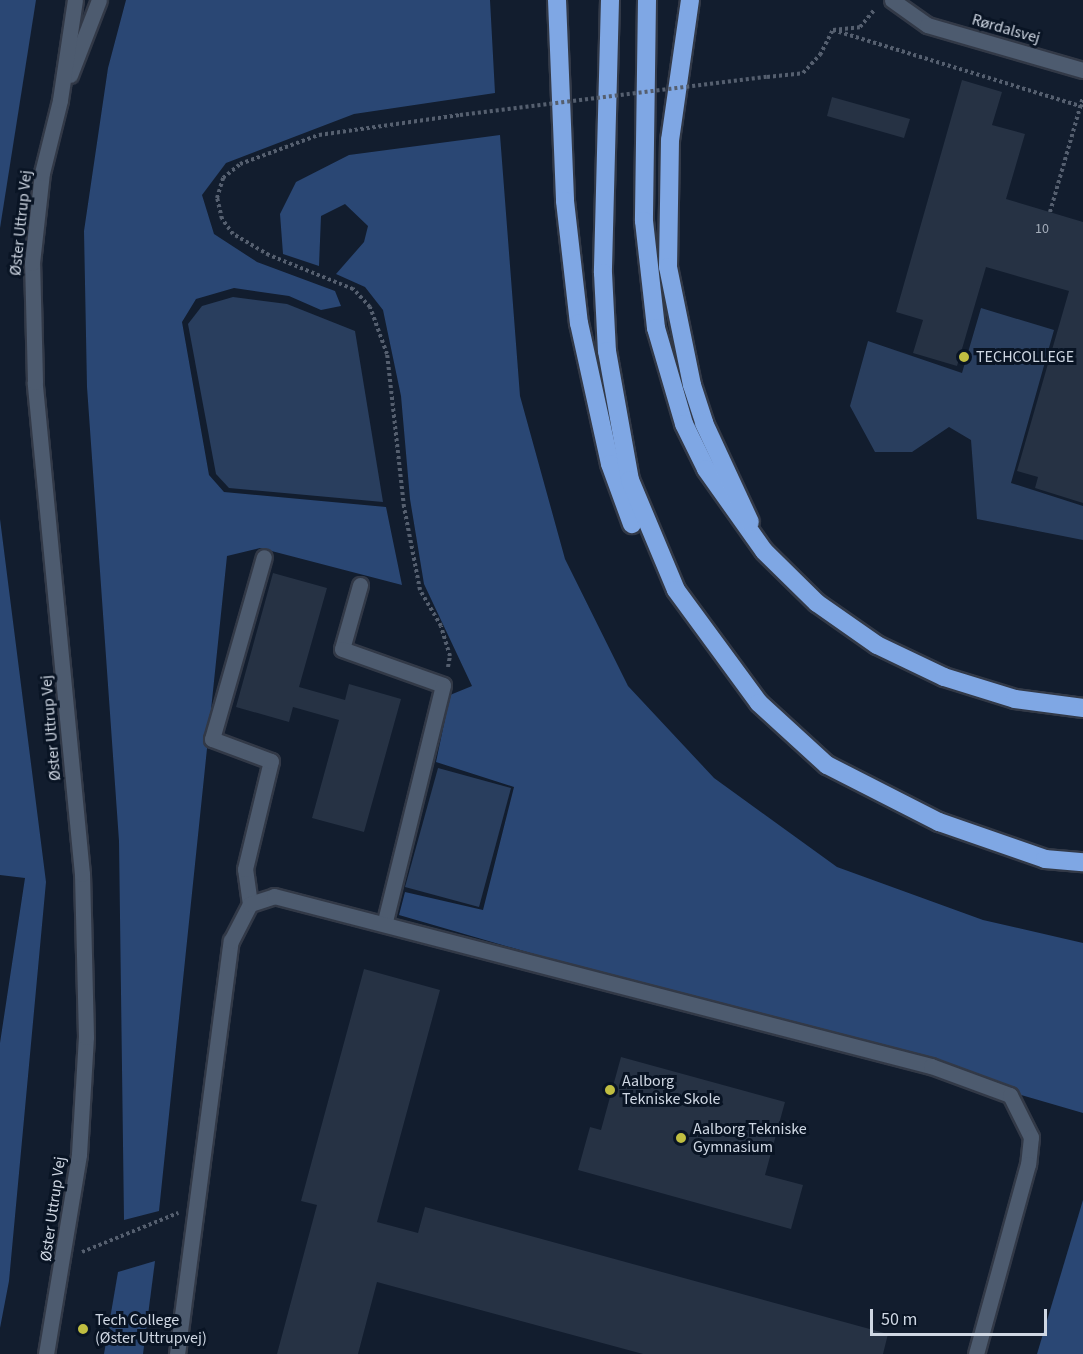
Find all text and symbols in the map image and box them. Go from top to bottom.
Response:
street label: Rørdalsvej [970,10,1042,48]
street label: Øster Uttrup Vej [6,169,36,277]
house number: 10 [1035,221,1049,237]
place label: TECHCOLLEGE [976,347,1074,367]
marker: TECHCOLLEGE [957,350,971,364]
street label: Øster Uttrup Vej [37,674,65,782]
place label: Aalborg Tekniske Skole [622,1071,720,1109]
marker: Aalborg Tekniske Skole [603,1083,617,1097]
place label: Aalborg Tekniske Gymnasium [693,1119,807,1157]
marker: Aalborg Tekniske Gymnasium [674,1131,688,1145]
street label: Øster Uttrup Vej [36,1155,70,1263]
scale bar [873,1297,1050,1335]
text: 50 m [881,1307,917,1332]
place label: Tech College (Øster Uttrupvej) [95,1310,207,1348]
marker: Tech College (Øster Uttrupvej) [76,1322,90,1336]

